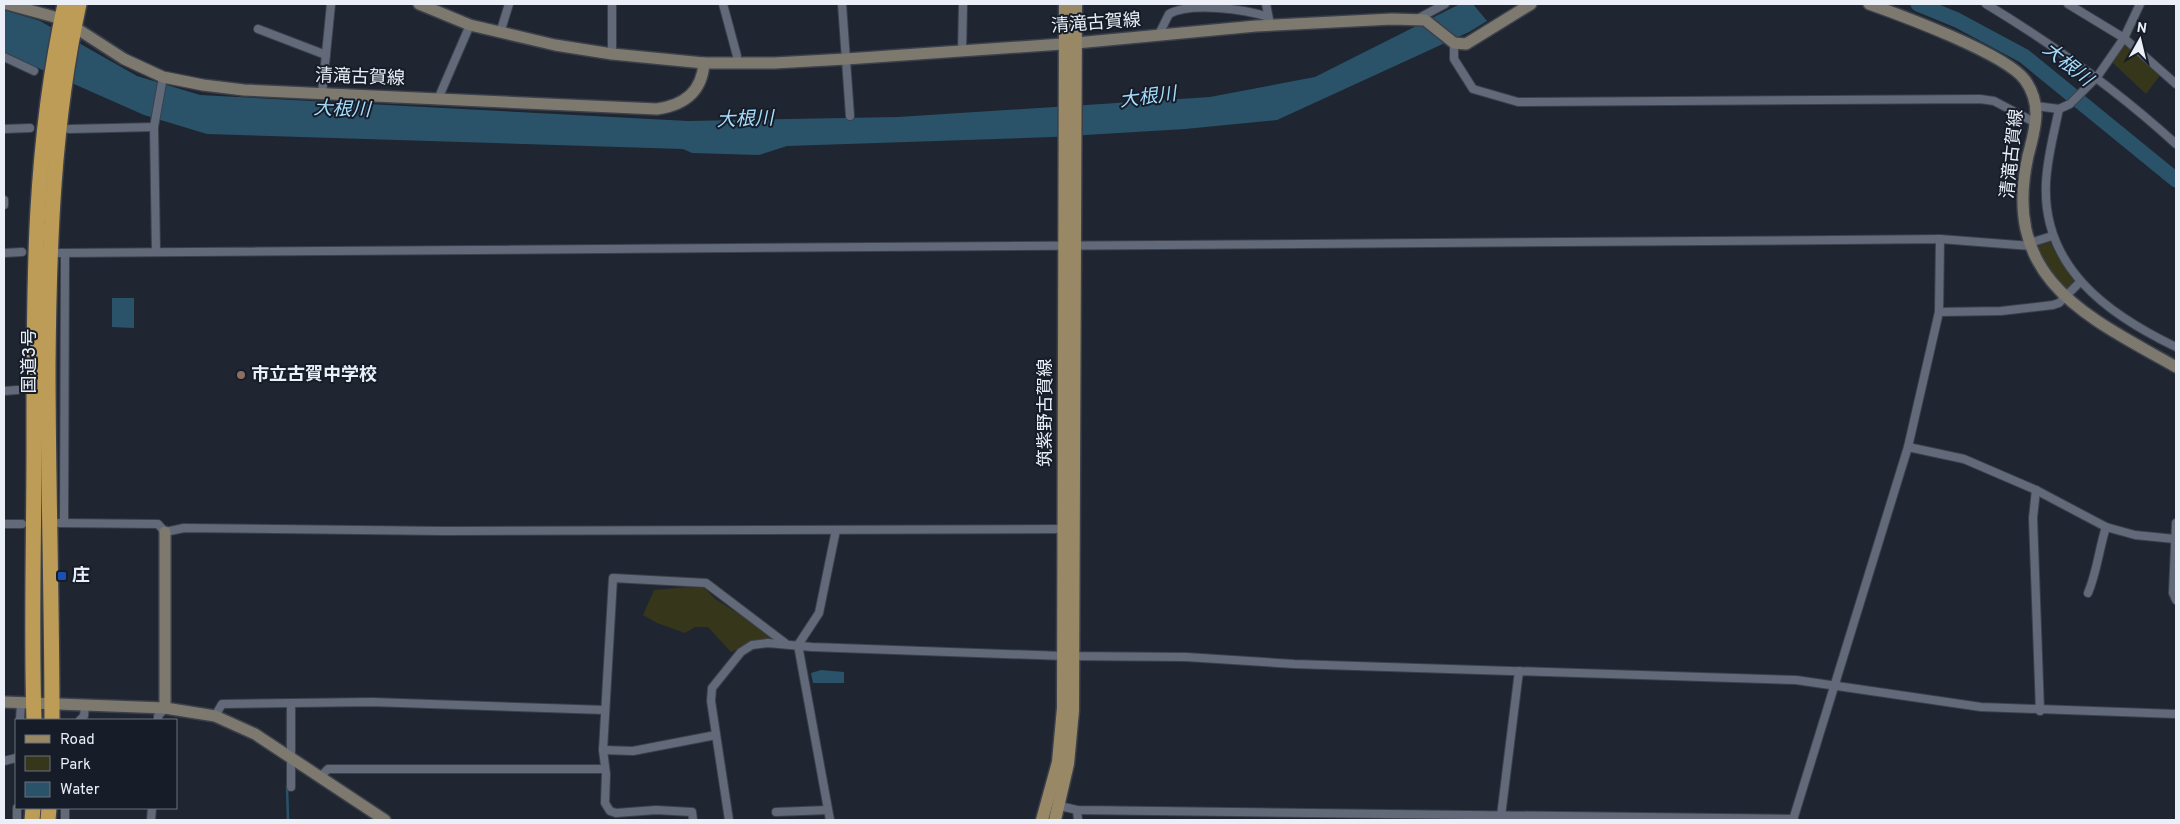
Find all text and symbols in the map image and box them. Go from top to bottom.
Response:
street label: 清滝古賀線 [1050,9,1142,39]
north arrow [2115,15,2165,65]
text: N [2135,19,2148,38]
water label: 大根川 [2037,38,2098,94]
street label: 清滝古賀線 [315,65,405,91]
water label: 大根川 [1118,82,1180,113]
water label: 大根川 [313,97,373,123]
water label: 大根川 [716,107,776,133]
street label: 清滝古賀線 [1997,108,2029,200]
street label: 国道3号 [19,329,42,393]
street label: 筑紫野古賀線 [1035,359,1058,467]
place label: 市立古賀中学校 [251,364,377,387]
marker: 市立古賀中学校 [235,369,247,381]
place label: 庄 [72,565,90,588]
marker: 庄 [56,570,68,582]
legend [15,719,178,809]
text: Road [60,731,95,750]
text: Park [60,756,91,775]
text: Water [60,781,100,800]

